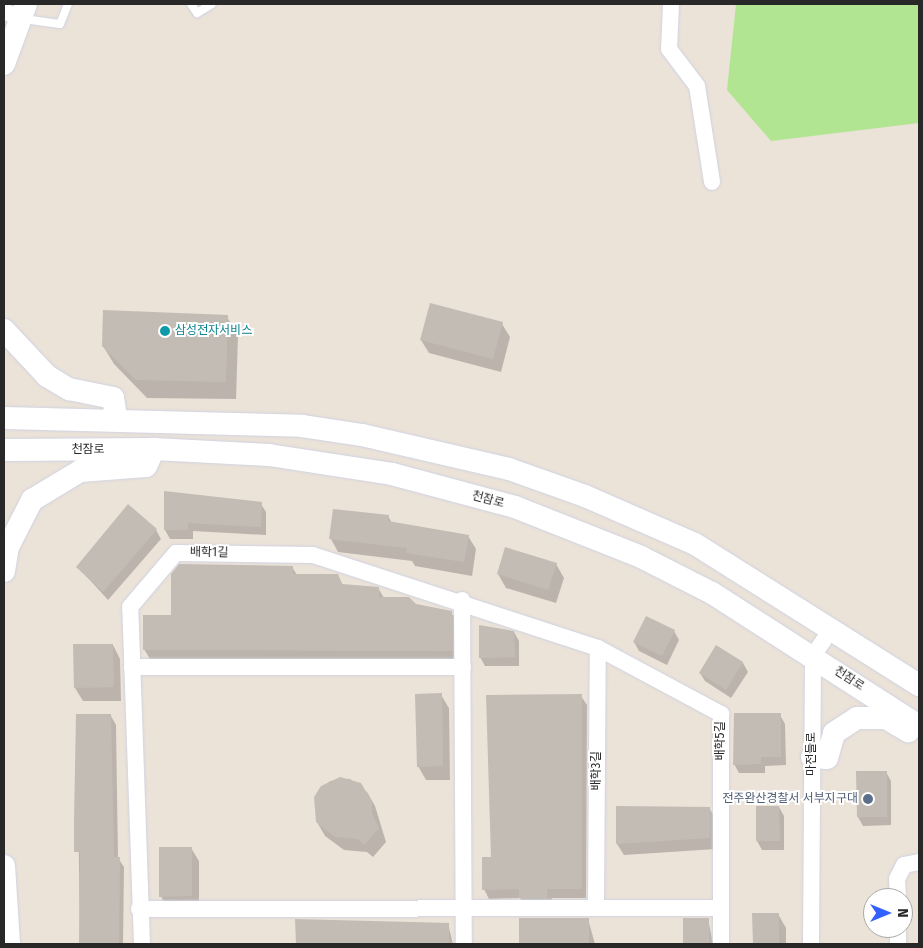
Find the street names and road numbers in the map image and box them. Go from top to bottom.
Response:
street label: 천잠로 [71,443,105,457]
street label: 천잠로 [470,489,506,511]
street label: 배학1길 [190,545,228,561]
street label: 천잠로 [831,664,867,694]
street label: 배학5길 [714,721,728,761]
street label: 마전들로 [805,732,819,776]
street label: 배학3길 [590,751,604,791]

